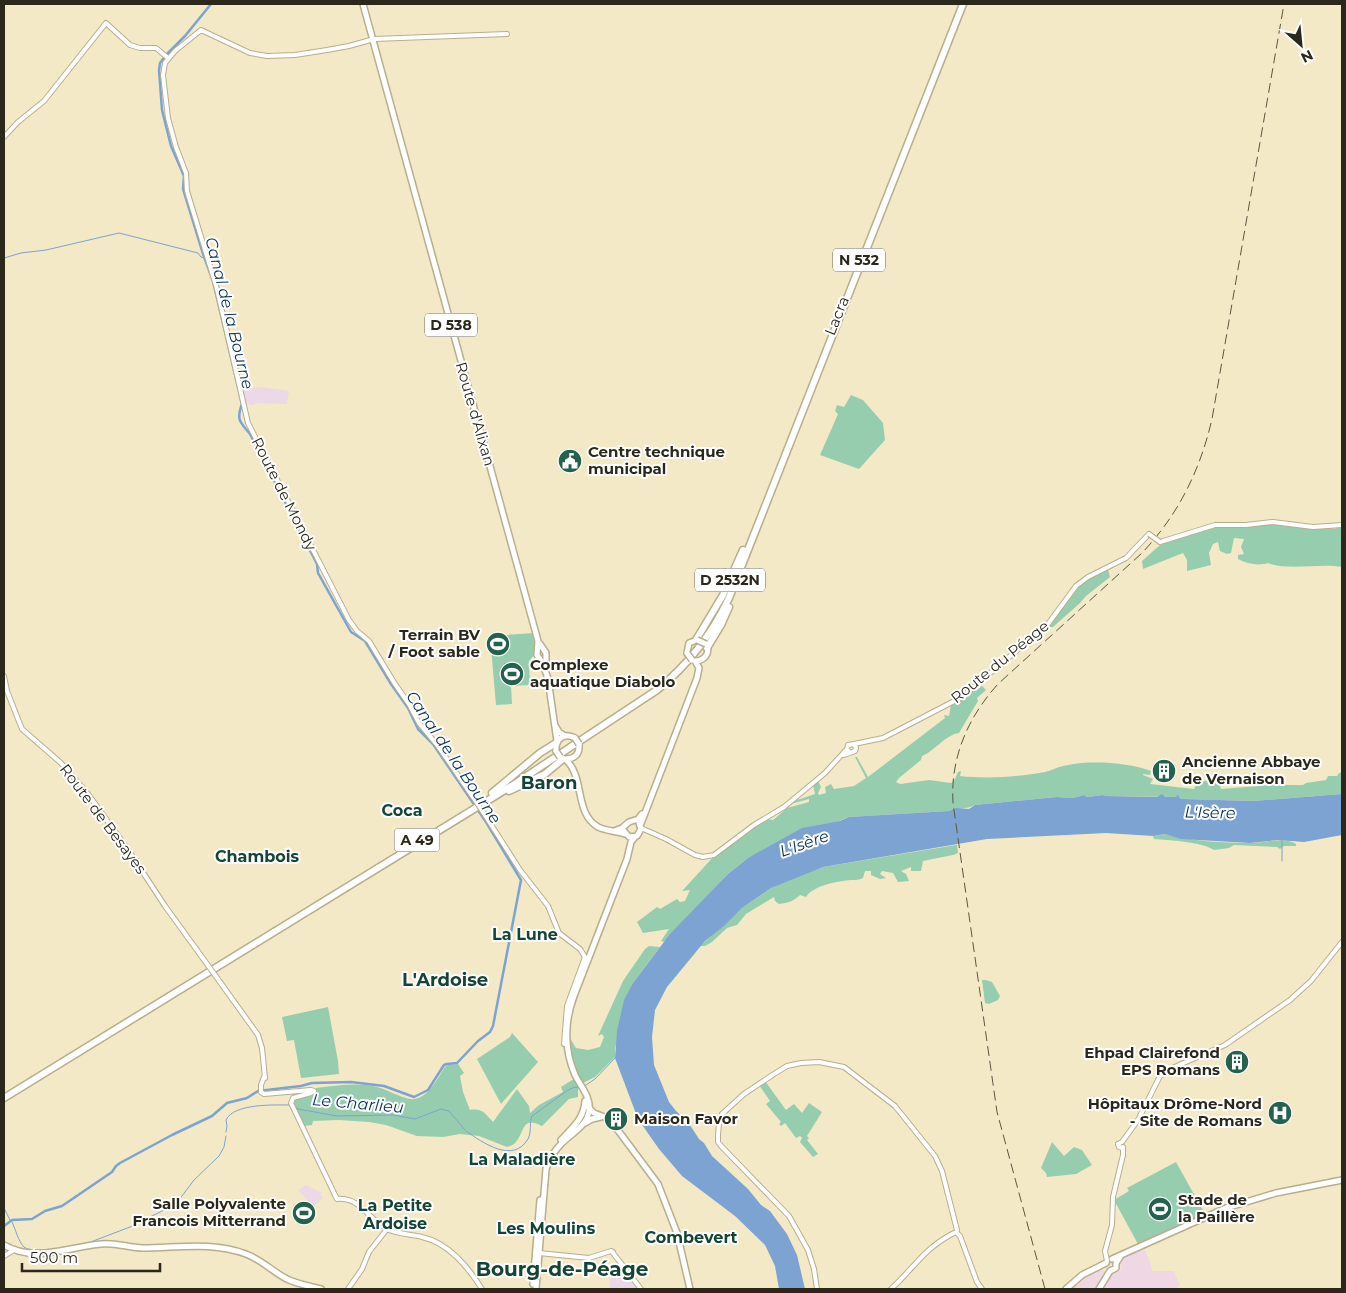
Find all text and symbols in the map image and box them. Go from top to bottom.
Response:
north arrow [1276,20,1326,70]
text: N [1298,46,1316,67]
water label: Canal de la Bourne [201,235,258,391]
road number: N 532 [833,248,885,272]
street label: Lacra [820,294,853,338]
road number: D 538 [425,314,477,336]
street label: Route d'Alixan [452,360,499,468]
street label: Route de Mondy [248,434,322,554]
place label: Centre technique municipal [588,442,725,478]
public building icon: Centre technique municipal [557,448,583,474]
road number: D 2532N [695,568,765,592]
street label: Route du Péage [947,616,1053,707]
place label: Terrain BV / Foot sable [388,625,481,661]
sports icon: Terrain BV / Foot sable [485,631,511,657]
place label: Complexe aquatique Diabolo [530,655,675,691]
sports icon: Complexe aquatique Diabolo [499,661,525,687]
water label: Canal de la Bourne [402,687,505,827]
place label: Ancienne Abbaye de Vernaison [1181,752,1321,788]
building icon: Ancienne Abbaye de Vernaison [1151,758,1177,784]
street label: Route de Besayes [56,760,151,877]
district label: Baron [521,772,577,794]
district label: Coca [381,801,423,820]
water label: L'Isère [1184,803,1236,822]
water label: L'Isère [777,826,831,861]
road number: A 49 [394,828,440,852]
district label: Chambois [215,847,300,866]
district label: La Lune [492,925,558,944]
district label: L'Ardoise [402,969,488,991]
place label: Ehpad Clairefond EPS Romans [1084,1043,1220,1079]
building icon: Ehpad Clairefond EPS Romans [1224,1049,1250,1075]
water label: Le Charlieu [311,1090,405,1117]
place label: Hôpitaux Drôme-Nord - Site de Romans [1088,1094,1262,1130]
hospital icon: Hôpitaux Drôme-Nord - Site de Romans [1267,1100,1293,1126]
building icon: Maison Favor [603,1106,629,1132]
place label: Maison Favor [634,1109,739,1128]
district label: La Maladière [469,1150,575,1169]
place label: Stade de la Paillère [1178,1190,1255,1226]
place label: Salle Polyvalente Francois Mitterrand [132,1194,286,1230]
district label: La Petite Ardoise [358,1196,432,1233]
sports icon: Stade de la Paillère [1147,1196,1173,1222]
sports icon: Salle Polyvalente Francois Mitterrand [291,1200,317,1226]
district label: Les Moulins [497,1219,596,1238]
district label: Combevert [644,1228,738,1247]
scale bar [22,1240,160,1272]
text: 500 m [30,1248,78,1267]
district label: Bourg-de-Péage [476,1257,648,1281]

